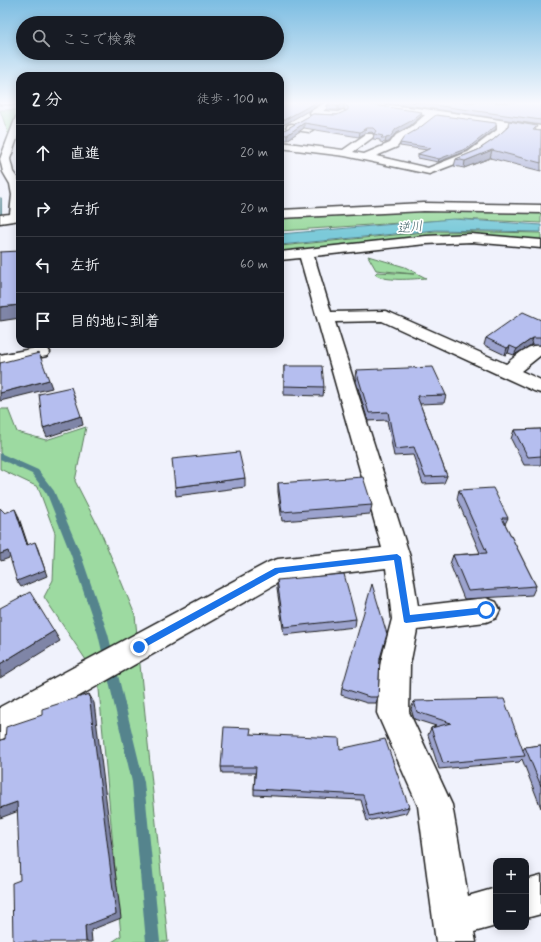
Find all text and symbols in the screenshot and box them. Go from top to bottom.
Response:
search box [16,16,284,60]
icon: search [30,27,52,49]
text: ここで検索 [62,30,137,50]
text: 2 分 [32,89,62,111]
text: 徒歩 · 100 m [197,91,268,108]
icon: ahead [32,142,54,164]
text: 直進 [70,144,100,164]
text: 20 m [240,144,268,161]
icon: right [32,198,54,220]
text: 右折 [70,200,100,220]
text: 20 m [240,200,268,217]
water label: 逆川 [396,218,424,238]
icon: left [32,254,54,276]
text: 左折 [70,256,100,276]
text: 60 m [240,256,268,273]
icon: arrive [32,310,54,332]
text: 目的地に到着 [70,312,160,332]
route start [477,601,495,619]
route end [130,638,148,656]
map controls [493,858,529,930]
button: + [493,858,529,894]
button: − [493,894,529,930]

